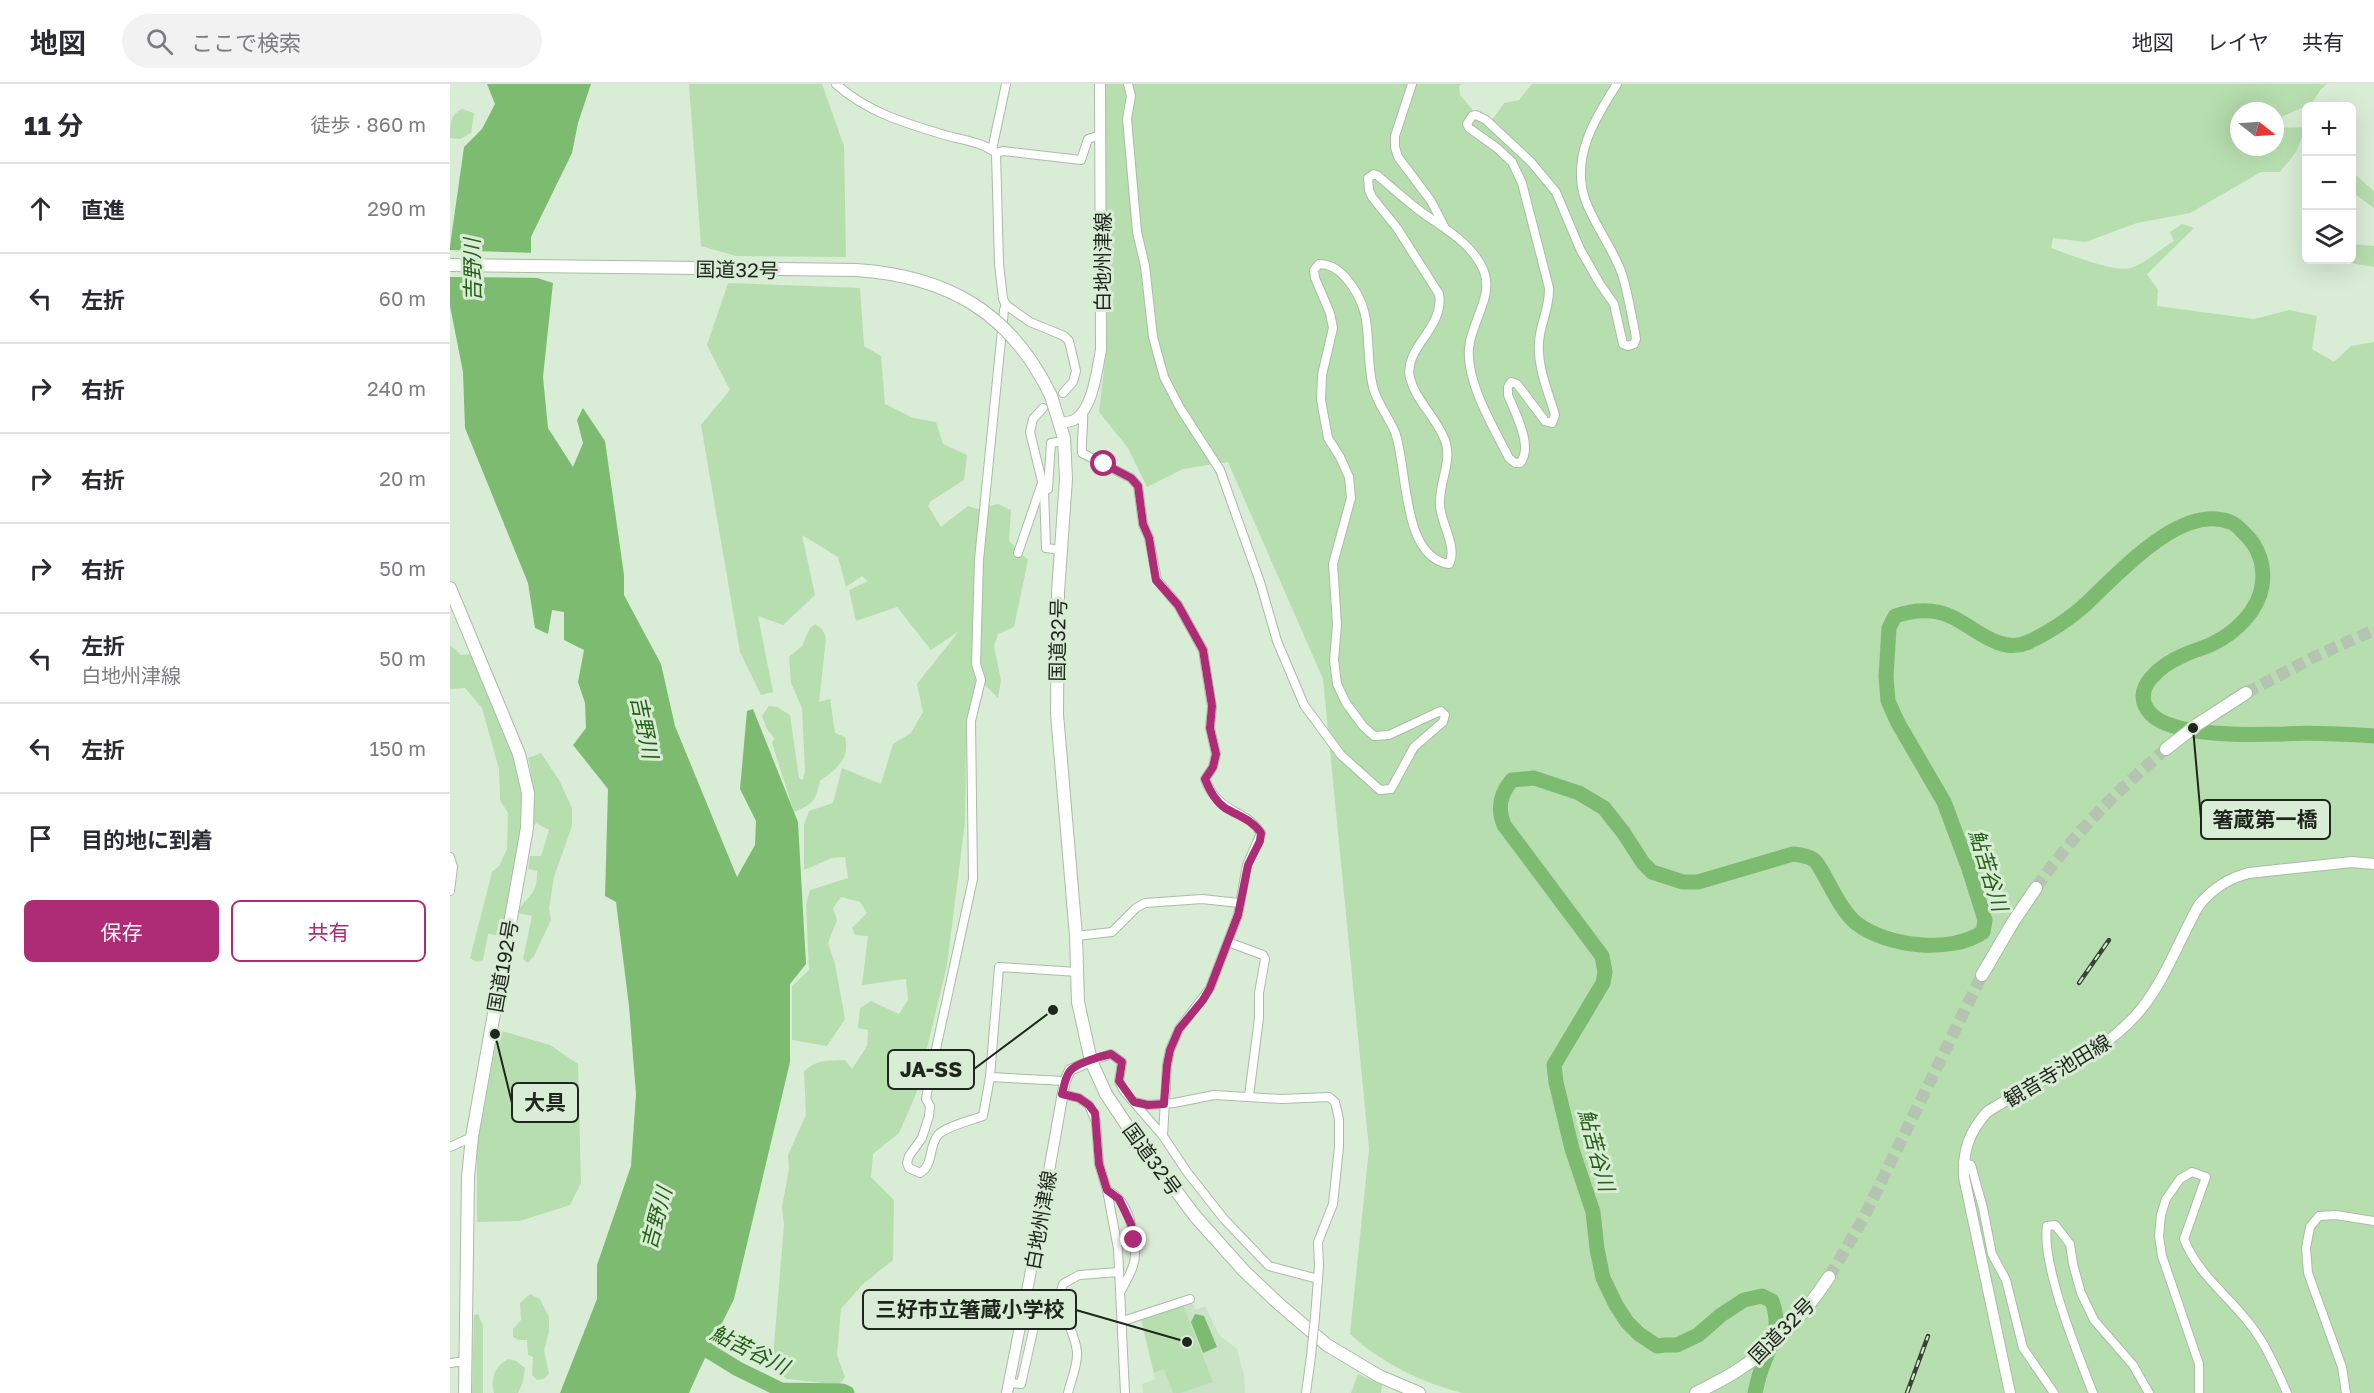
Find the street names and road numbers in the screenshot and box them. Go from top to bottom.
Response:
street label: 白地州津線 [1090,212,1114,312]
street label: 国道32号 [695,256,779,282]
street label: 国道32号 [1044,598,1070,682]
street label: 国道192号 [482,918,522,1014]
street label: 観音寺池田線 [1999,1029,2115,1111]
street label: 国道32号 [1119,1118,1187,1200]
street label: 白地州津線 [1019,1169,1061,1271]
street label: 国道32号 [1743,1292,1819,1368]

